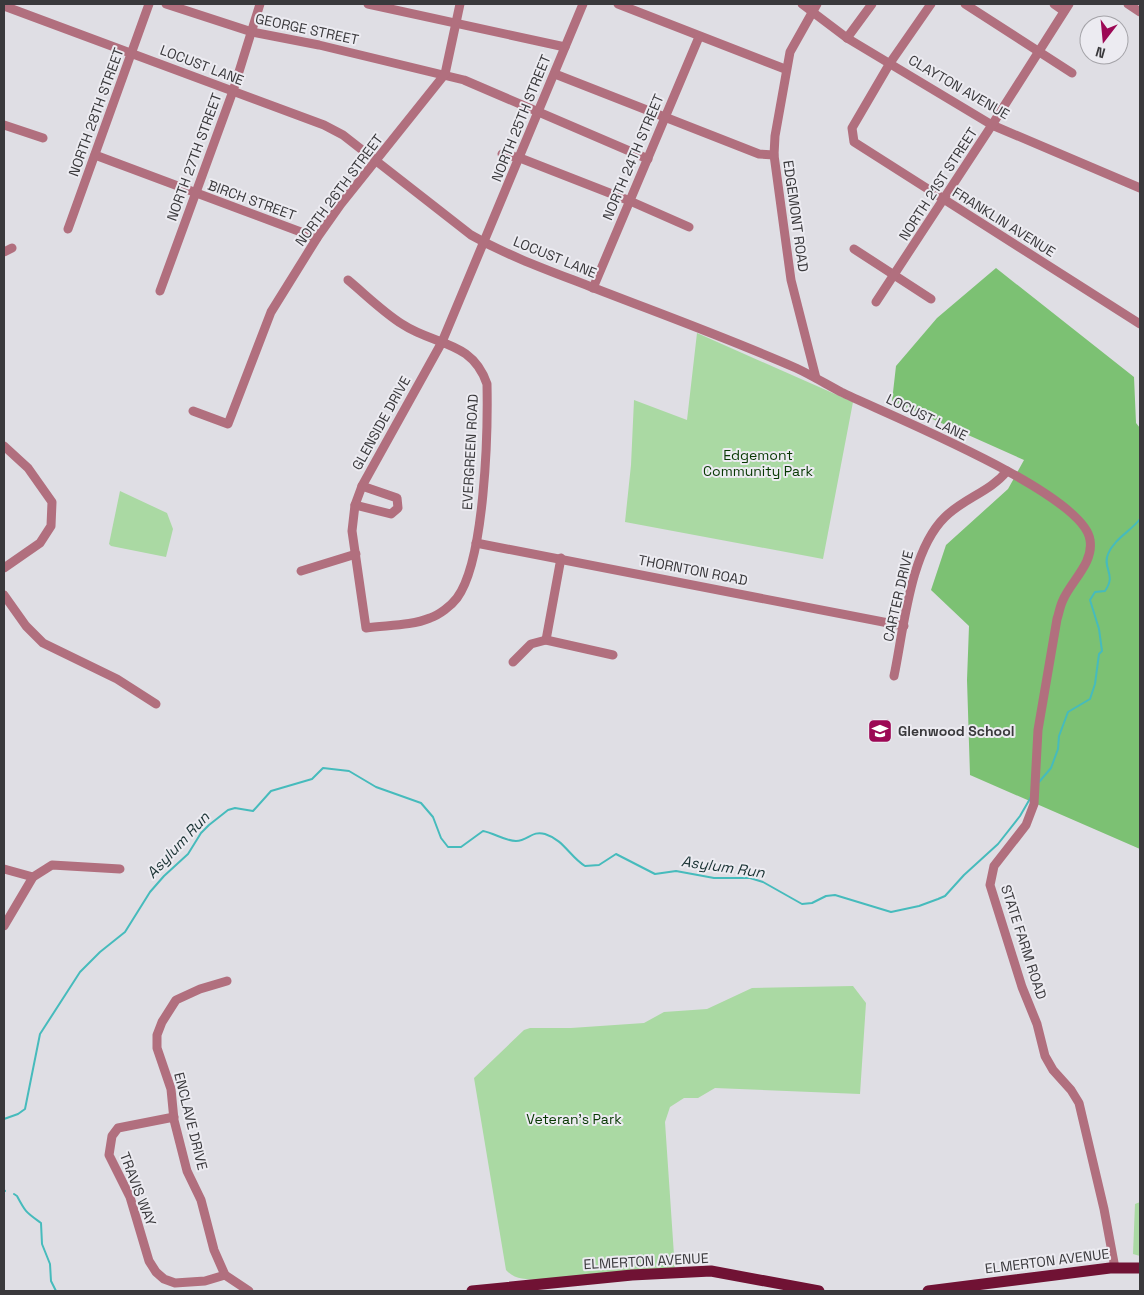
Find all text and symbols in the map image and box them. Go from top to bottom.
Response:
street label: GEORGE STREET [254,9,360,49]
north arrow [1079,15,1129,65]
street label: LOCUST LANE [158,41,247,89]
text: N [1093,43,1107,62]
street label: NORTH 28TH STREET [64,45,128,179]
street label: CLAYTON AVENUE [905,51,1013,123]
street label: NORTH 25TH STREET [487,52,555,184]
street label: NORTH 27TH STREET [162,91,226,223]
street label: NORTH 24TH STREET [598,91,668,223]
street label: NORTH 21ST STREET [895,124,981,244]
street label: NORTH 26TH STREET [291,130,387,250]
street label: EDGEMONT ROAD [779,159,813,273]
street label: BIRCH STREET [205,176,299,224]
street label: FRANKLIN AVENUE [949,183,1059,261]
street label: LOCUST LANE [511,232,599,282]
street label: GLENSIDE DRIVE [348,373,414,473]
street label: LOCUST LANE [883,390,971,444]
street label: EVERGREEN ROAD [458,394,482,510]
park label: Edgemont Community Park [703,446,813,480]
street label: CARTER DRIVE [879,549,917,643]
street label: THORNTON ROAD [637,551,749,589]
school or university icon: Glenwood School [867,718,893,744]
place label: Glenwood School [898,722,1014,740]
water label: Asylum Run [142,807,214,882]
water label: Asylum Run [680,851,767,882]
street label: STATE FARM ROAD [997,882,1051,1002]
street label: ENCLAVE DRIVE [170,1070,212,1172]
park label: Veteran's Park [526,1110,622,1128]
street label: TRAVIS WAY [116,1150,160,1229]
street label: ELMERTON AVENUE [984,1244,1110,1278]
street label: ELMERTON AVENUE [583,1249,709,1273]

